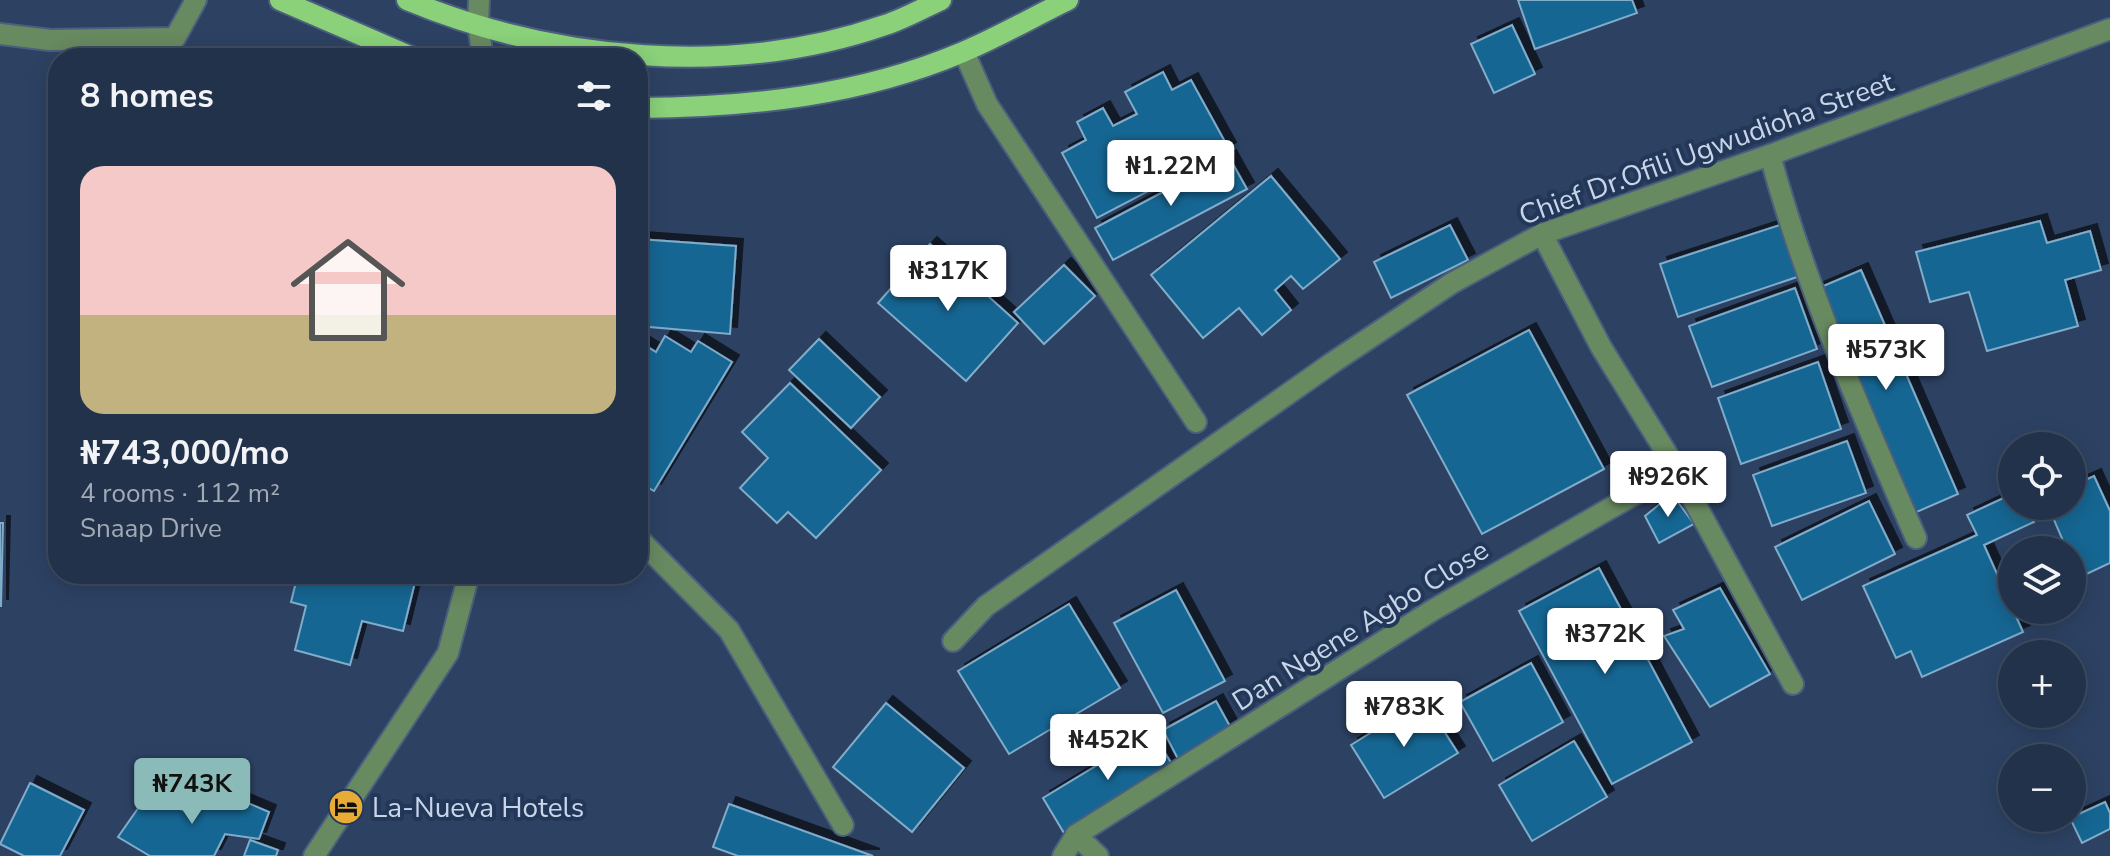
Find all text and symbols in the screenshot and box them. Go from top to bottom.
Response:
street label: Chief Dr.Ofili Ugwudioha Street [1514,63,1899,235]
text: 8 homes [80,73,214,119]
icon: filters [572,74,616,118]
pin: ₦1.22M [1106,140,1236,208]
text: ₦1.22M [1125,148,1217,183]
icon: home [276,218,420,362]
pin: ₦317K [892,245,1004,313]
text: ₦317K [908,253,988,288]
pin: ₦573K [1830,324,1942,392]
text: ₦573K [1846,332,1926,367]
text: ₦743,000/mo [80,430,289,476]
map controls [1998,432,2086,832]
button: locate [1998,432,2086,520]
pin: ₦926K [1612,451,1724,519]
text: ₦926K [1628,459,1708,494]
text: 4 rooms · 112 m² [80,476,280,511]
text: Snaap Drive [80,511,222,546]
street label: Dan Ngene Agbo Close [1225,531,1496,720]
button: layers [1998,536,2086,624]
pin: ₦372K [1549,608,1661,676]
text: ₦372K [1565,616,1645,651]
button: + [1998,640,2086,728]
pin: ₦783K [1348,681,1460,749]
text: ₦783K [1364,689,1444,724]
pin: ₦452K [1052,714,1164,782]
text: ₦452K [1068,722,1148,757]
button: − [1998,744,2086,832]
pin: ₦743K [136,758,248,826]
text: ₦743K [152,766,232,801]
hotel icon: La-Nueva Hotels [327,788,365,826]
place label: La-Nueva Hotels [372,789,584,827]

